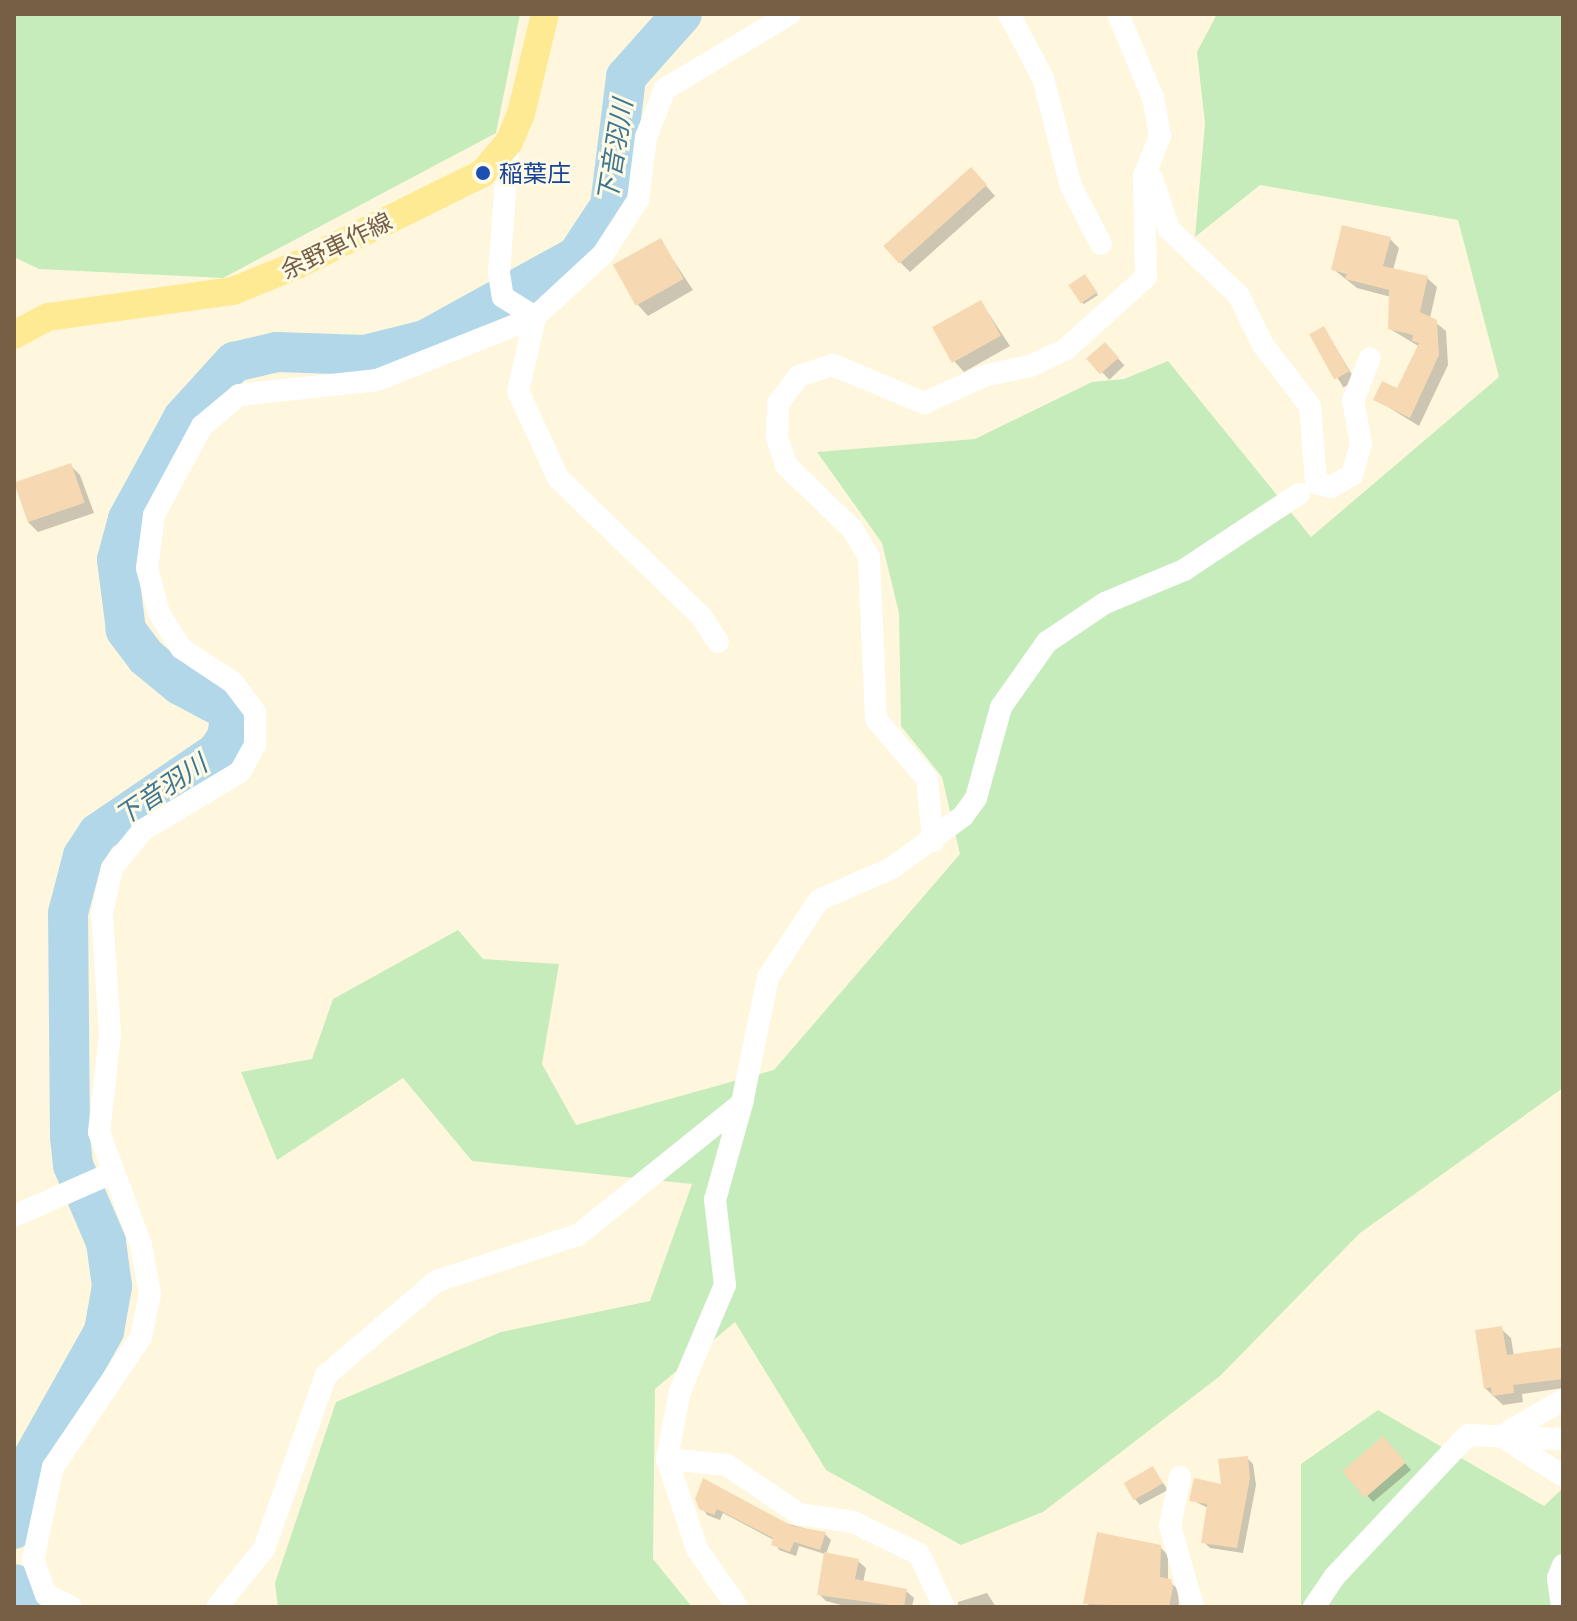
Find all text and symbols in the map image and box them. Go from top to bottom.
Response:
water label: 下音羽川 [591,97,639,205]
place label: 稲葉庄 [499,159,571,187]
marker: 稲葉庄 [474,164,492,182]
street label: 余野車作線 [276,206,396,284]
water label: 下音羽川 [109,748,213,832]

